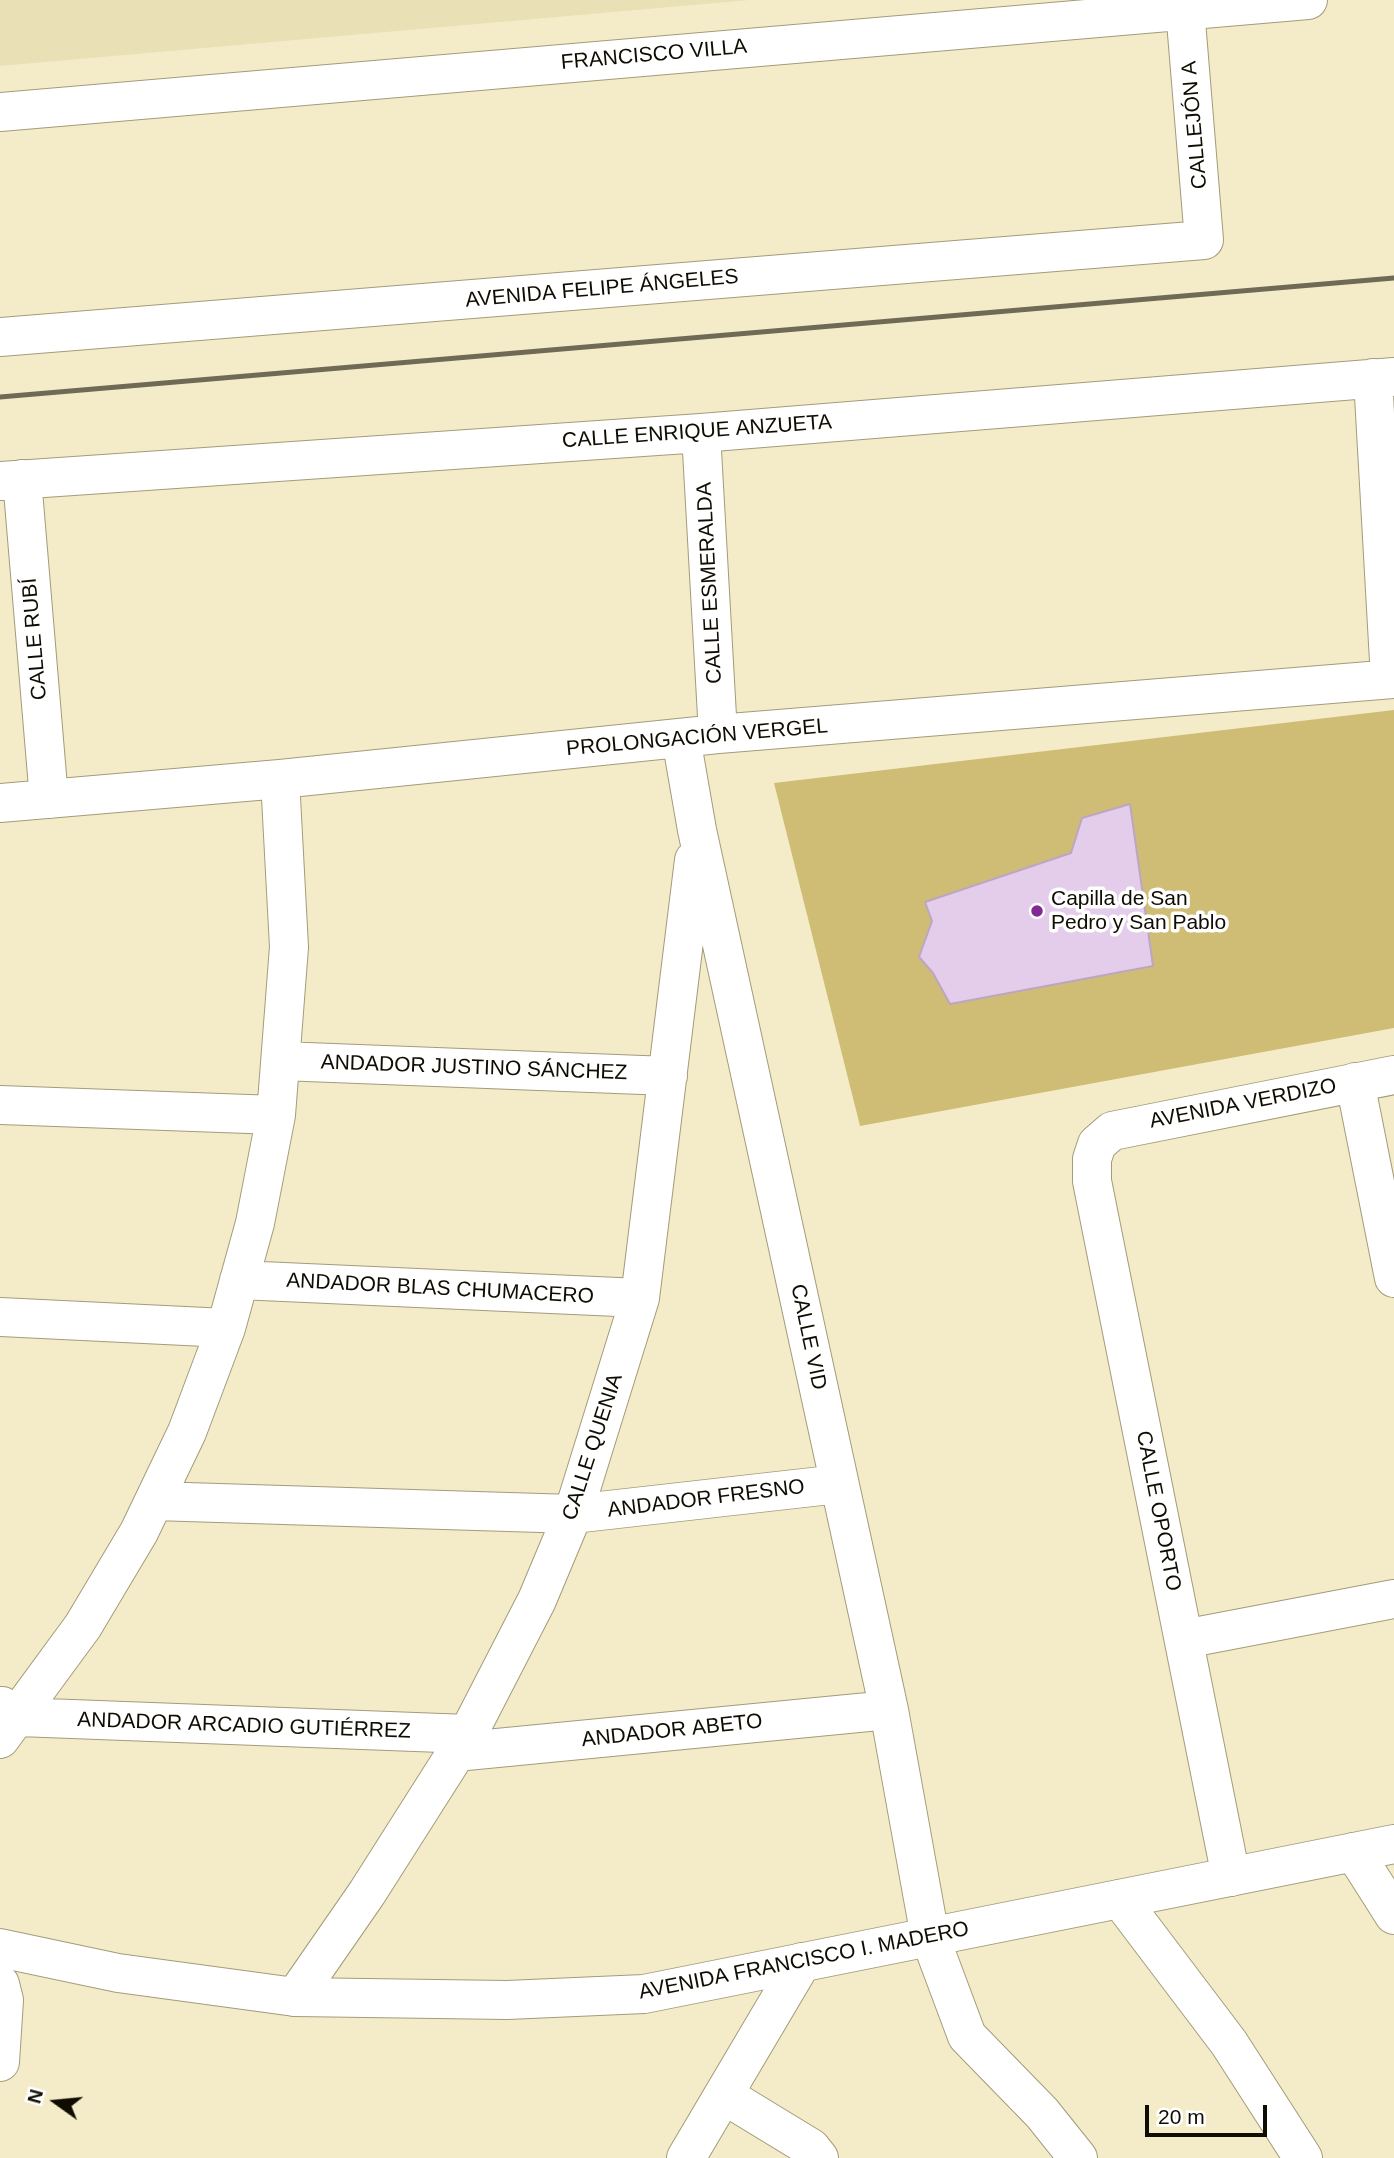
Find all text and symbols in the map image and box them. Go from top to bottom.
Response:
street label: FRANCISCO VILLA [560,34,748,76]
street label: CALLEJÓN A [1177,60,1213,190]
street label: AVENIDA FELIPE ÁNGELES [464,265,740,313]
street label: CALLE ENRIQUE ANZUETA [561,410,833,454]
street label: CALLE ESMERALDA [692,482,728,684]
street label: CALLE RUBÍ [17,577,53,701]
street label: PROLONGACIÓN VERGEL [565,714,829,762]
place label: Capilla de San Pedro y San Pablo [1051,886,1226,936]
marker: Capilla de San Pedro y San Pablo [1029,903,1045,919]
street label: ANDADOR JUSTINO SÁNCHEZ [320,1050,628,1086]
street label: AVENIDA VERDIZO [1147,1074,1339,1134]
street label: ANDADOR BLAS CHUMACERO [286,1268,594,1310]
street label: CALLE VID [785,1282,831,1392]
street label: CALLE QUENIA [557,1370,629,1524]
street label: CALLE OPORTO [1130,1429,1186,1593]
street label: ANDADOR FRESNO [606,1474,806,1524]
street label: ANDADOR ARCADIO GUTIÉRREZ [77,1708,411,1744]
street label: ANDADOR ABETO [580,1709,764,1753]
street label: AVENIDA FRANCISCO I. MADERO [637,1917,971,2005]
north arrow [21,2067,91,2137]
text: N [23,2087,47,2106]
scale bar [1149,2092,1272,2136]
text: 20 m [1158,2105,1205,2128]

